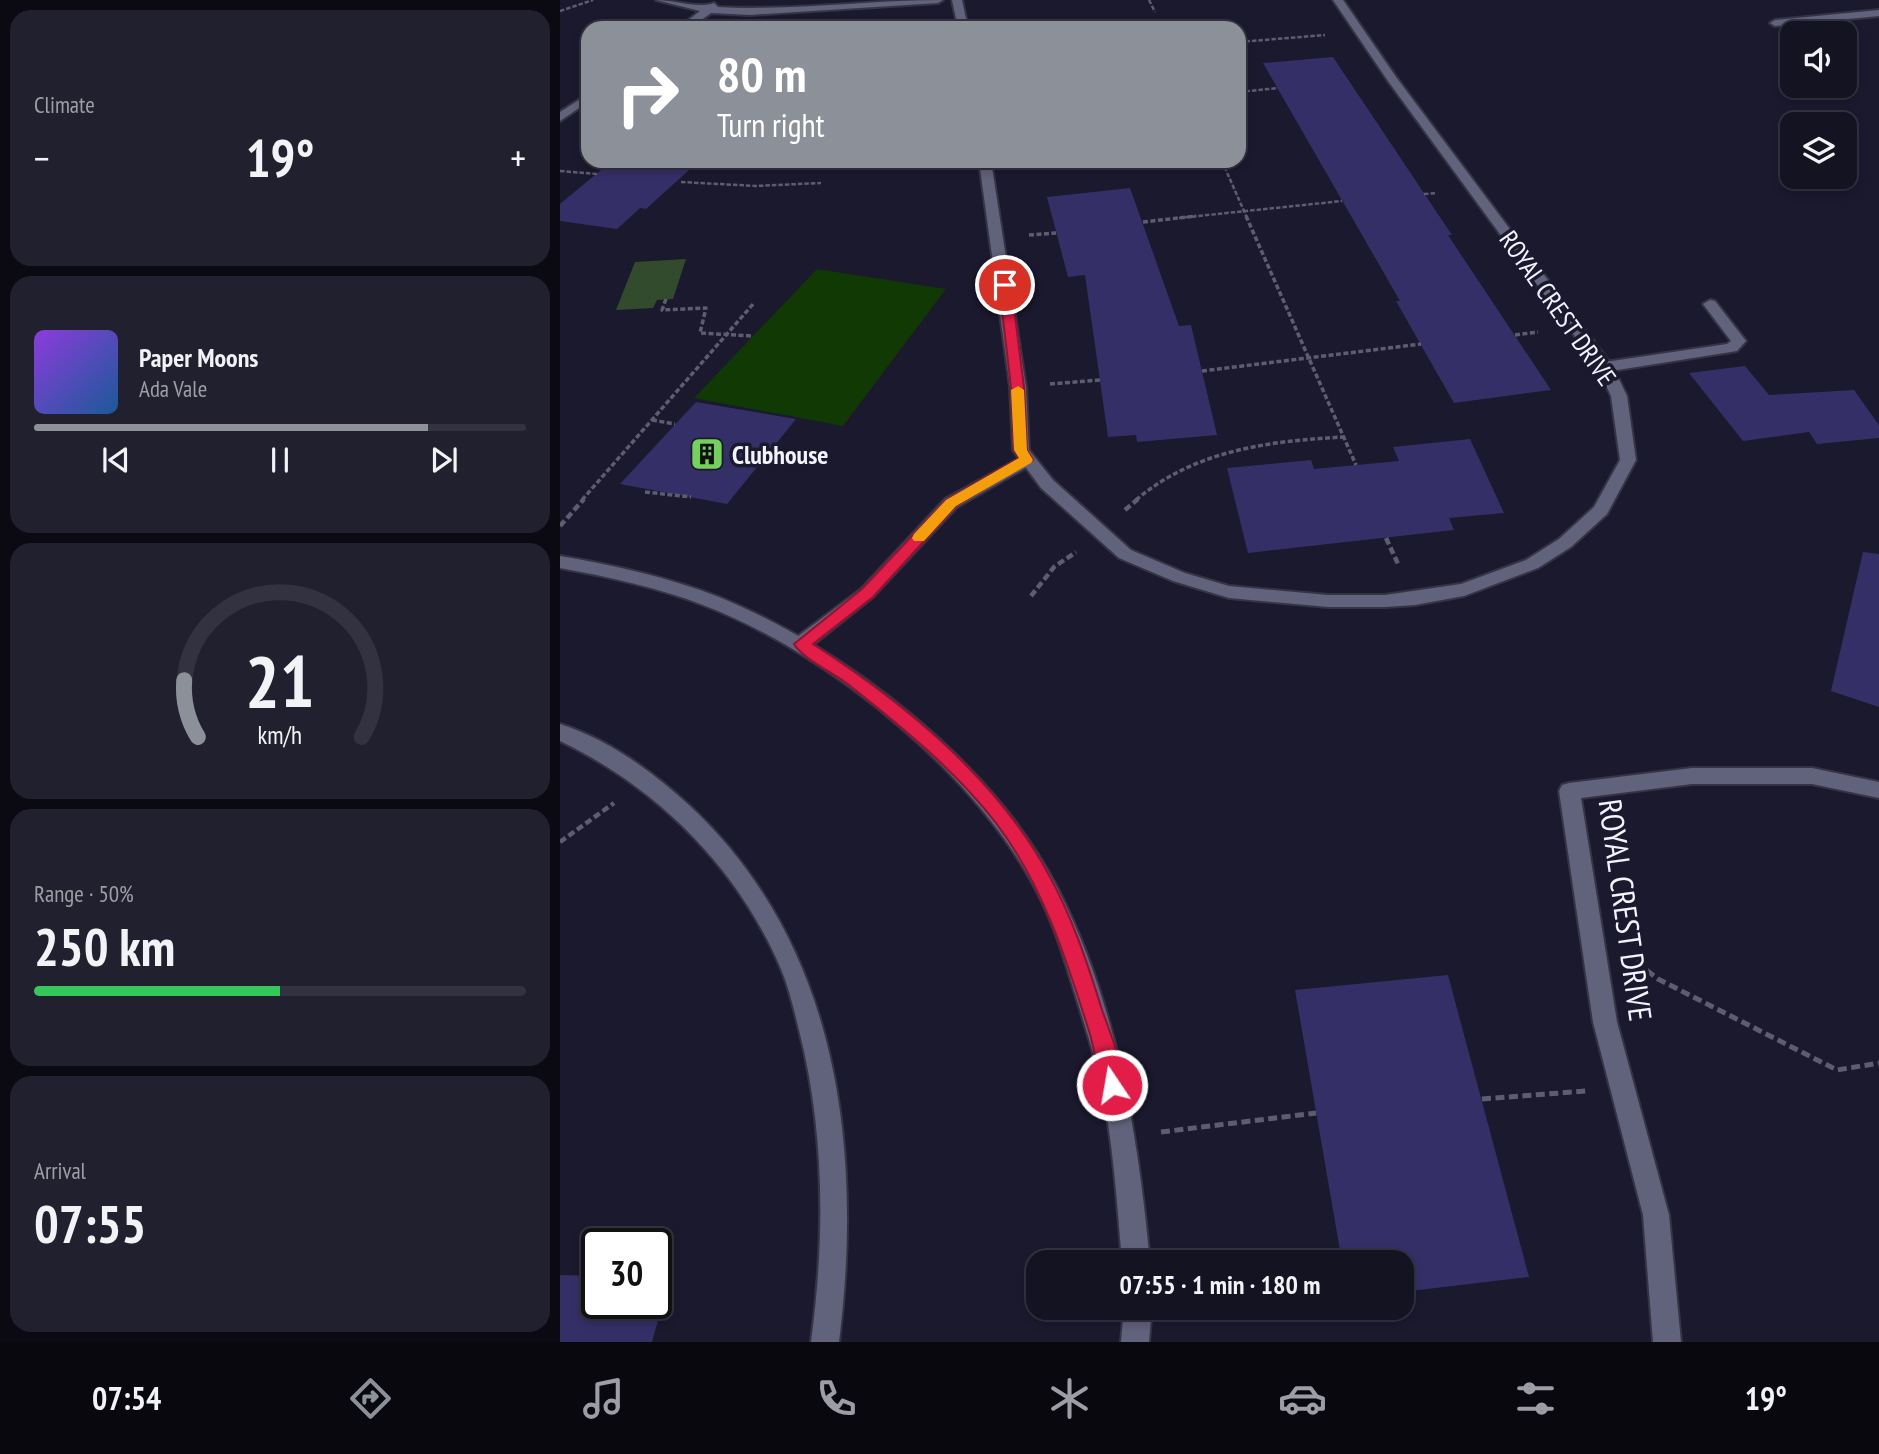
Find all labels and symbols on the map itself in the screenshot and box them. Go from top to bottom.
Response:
street label: ROYAL CREST DRIVE [1492,224,1624,392]
pin [975,255,1035,315]
building icon: Clubhouse [688,435,726,473]
place label: Clubhouse [732,438,828,471]
street label: ROYAL CREST DRIVE [1590,796,1662,1024]
position arrow [1075,1048,1149,1122]
speed limit sign: 30 [581,1228,672,1319]

